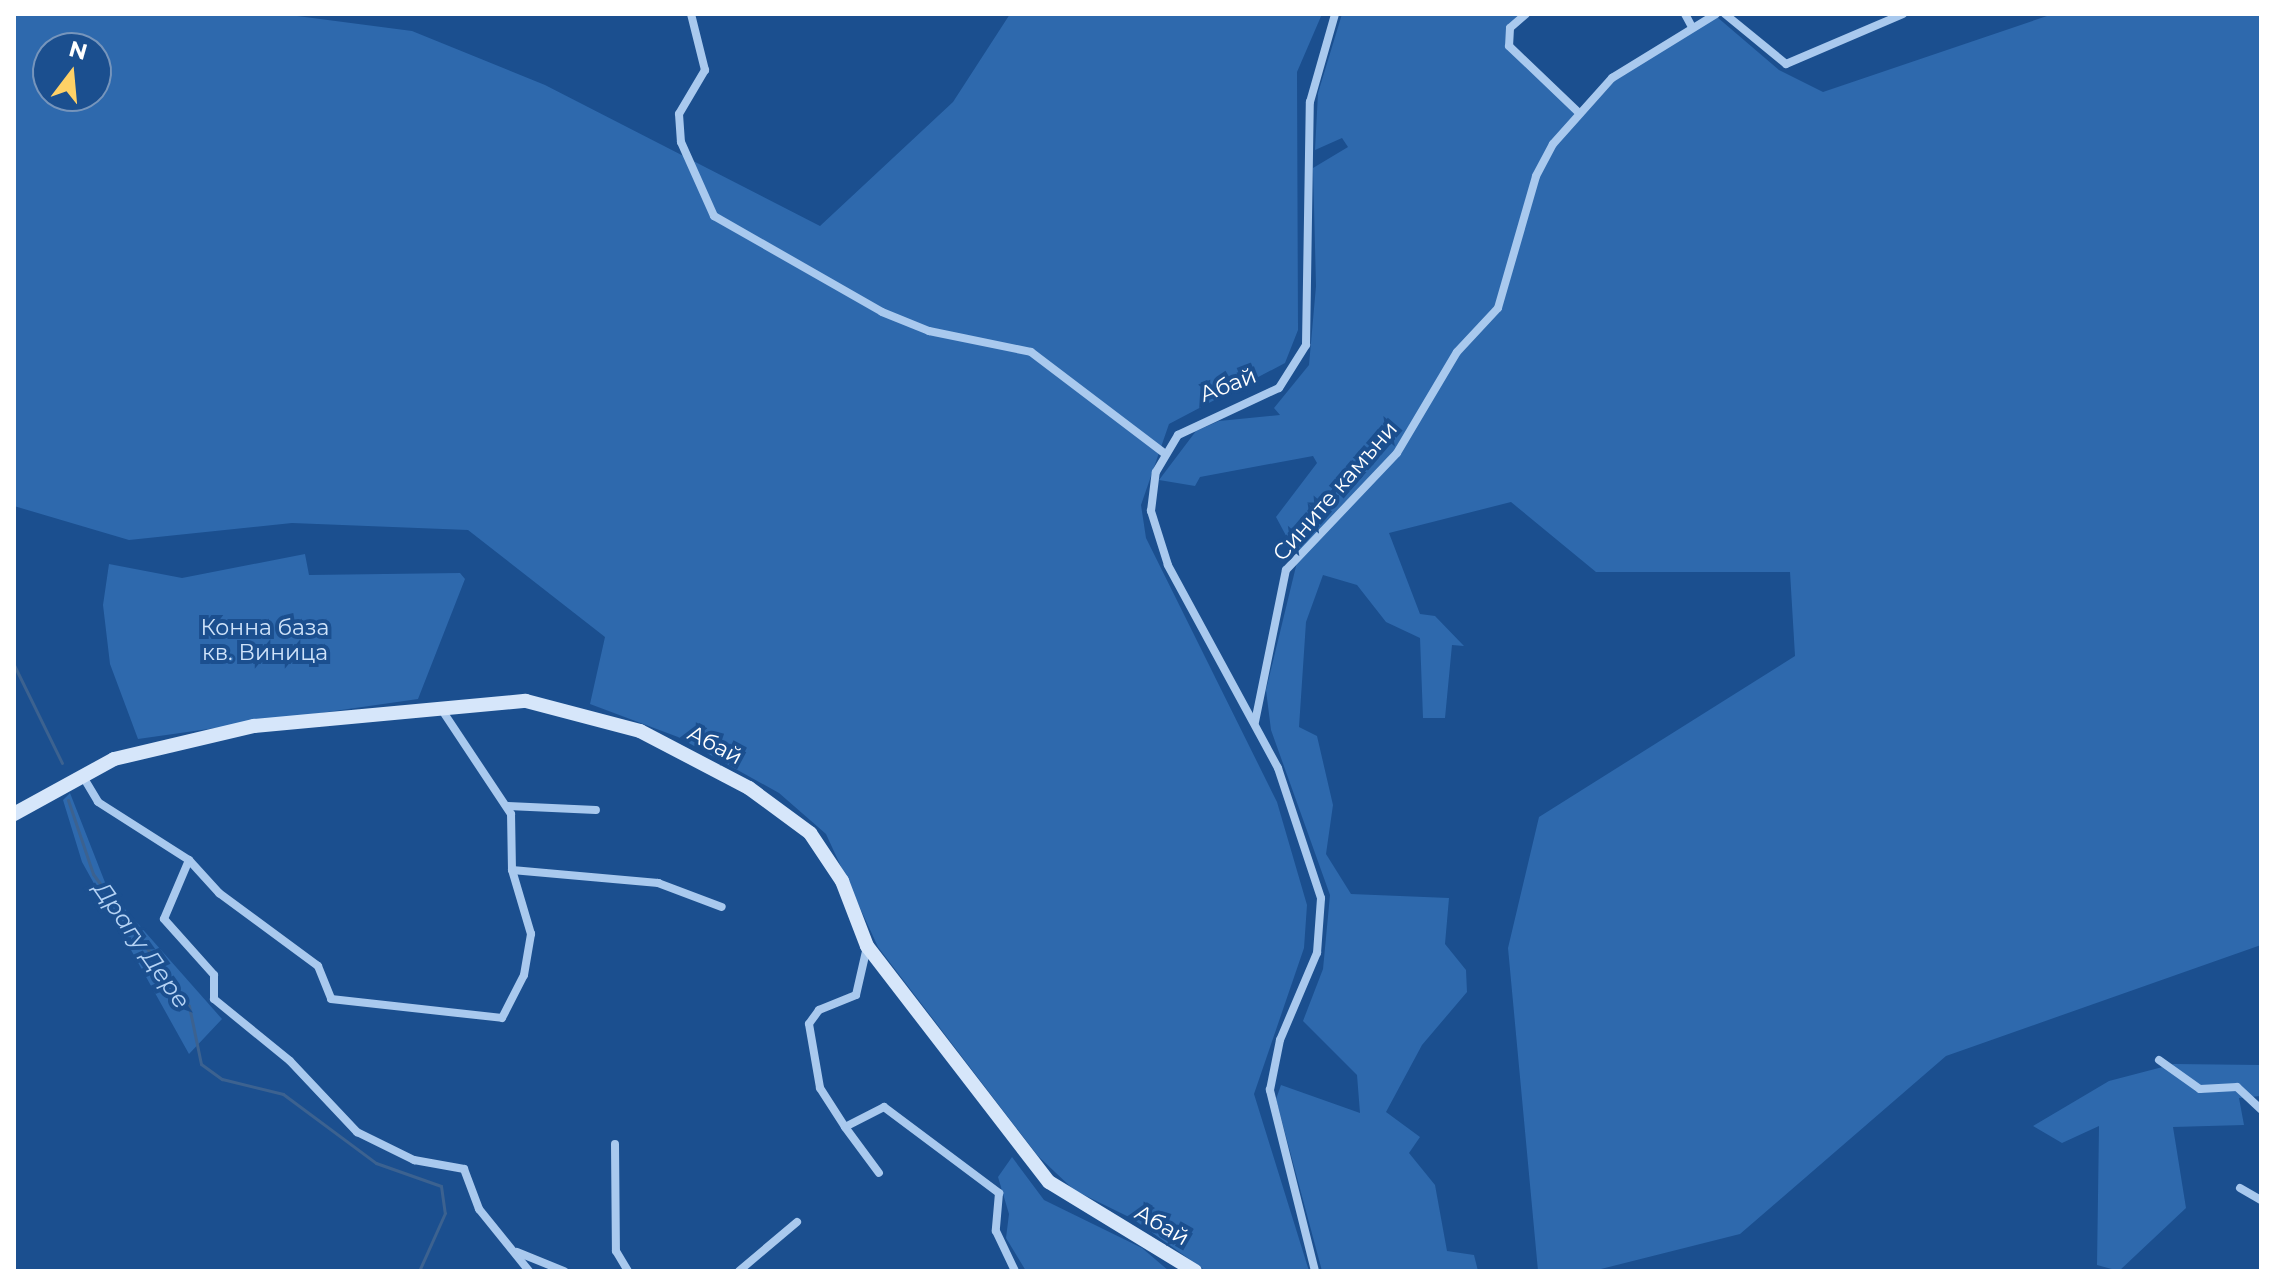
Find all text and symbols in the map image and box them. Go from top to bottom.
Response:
north arrow [32,32,112,112]
text: N [66,35,90,66]
street label: Абай [1196,362,1260,408]
street label: Сините камъни [1267,416,1403,566]
park label: Конна база кв. Виница [201,614,329,666]
street label: Абай [683,720,747,770]
water label: Драгу Дере [88,876,196,1014]
street label: Абай [1130,1199,1194,1251]

